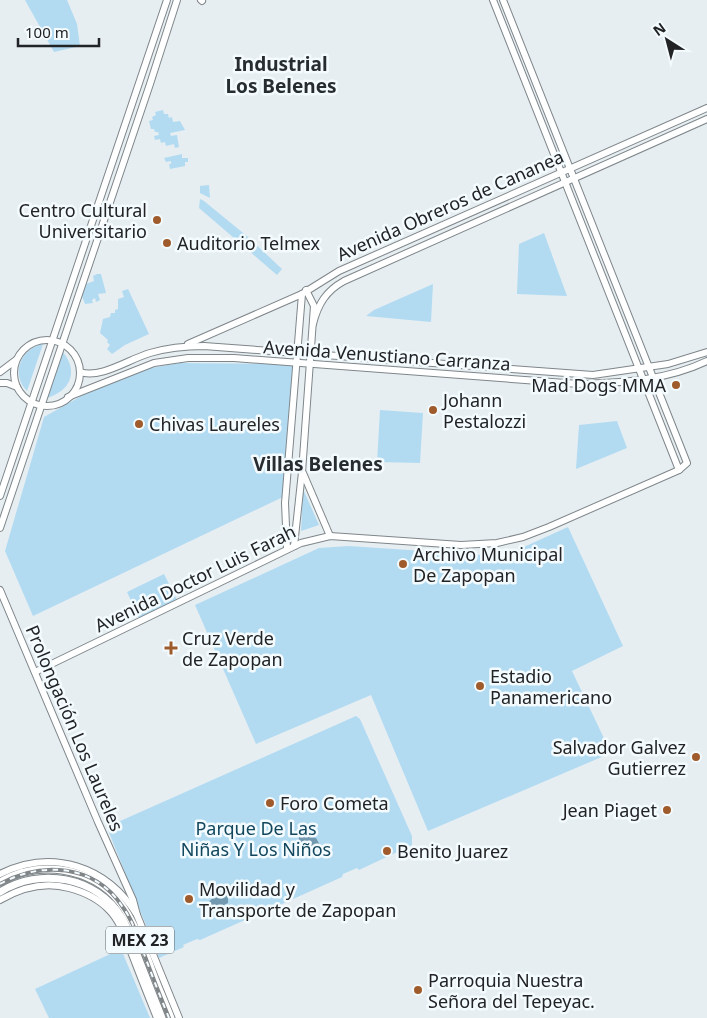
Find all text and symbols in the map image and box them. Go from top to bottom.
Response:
scale bar [18,15,99,47]
north arrow [642,15,692,65]
text: N [649,18,669,40]
text: 100 m [25,22,69,42]
district label: Industrial Los Belenes [225,51,337,99]
street label: Avenida Obreros de Cananea [333,144,567,266]
place label: Centro Cultural Universitario [19,198,147,243]
marker: Centro Cultural Universitario [151,214,163,226]
place label: Auditorio Telmex [177,231,321,255]
marker: Auditorio Telmex [161,237,173,249]
street label: Avenida Venustiano Carranza [263,334,511,376]
place label: Mad Dogs MMA [531,373,666,397]
marker: Mad Dogs MMA [670,379,682,391]
place label: Johann Pestalozzi [441,388,526,433]
marker: Johann Pestalozzi [427,404,439,416]
place label: Chivas Laureles [149,412,280,436]
marker: Chivas Laureles [133,418,145,430]
district label: Villas Belenes [253,451,383,477]
street label: Avenida Doctor Luis Farah [91,519,299,637]
place label: Archivo Municipal De Zapopan [413,542,563,587]
marker: Archivo Municipal De Zapopan [397,558,409,570]
street label: Prolongación Los Laureles [21,621,129,835]
place label: Cruz Verde de Zapopan [182,626,283,671]
marker: Cruz Verde de Zapopan [164,641,178,655]
place label: Estadio Panamericano [490,664,612,709]
marker: Estadio Panamericano [474,680,486,692]
place label: Salvador Galvez Gutierrez [553,735,686,780]
marker: Salvador Galvez Gutierrez [690,751,702,763]
place label: Foro Cometa [280,791,389,815]
marker: Foro Cometa [264,797,276,809]
place label: Jean Piaget [561,798,657,822]
marker: Jean Piaget [661,804,673,816]
park label: Parque De Las Niñas Y Los Niños [181,816,331,861]
place label: Benito Juarez [397,839,508,863]
marker: Benito Juarez [381,845,393,857]
place label: Movilidad y Transporte de Zapopan [199,877,396,922]
marker: Movilidad y Transporte de Zapopan [183,893,195,905]
road number: MEX 23 [106,926,174,954]
place label: Parroquia Nuestra Señora del Tepeyac. [428,968,595,1013]
marker: Parroquia Nuestra Señora del Tepeyac. [412,984,424,996]

